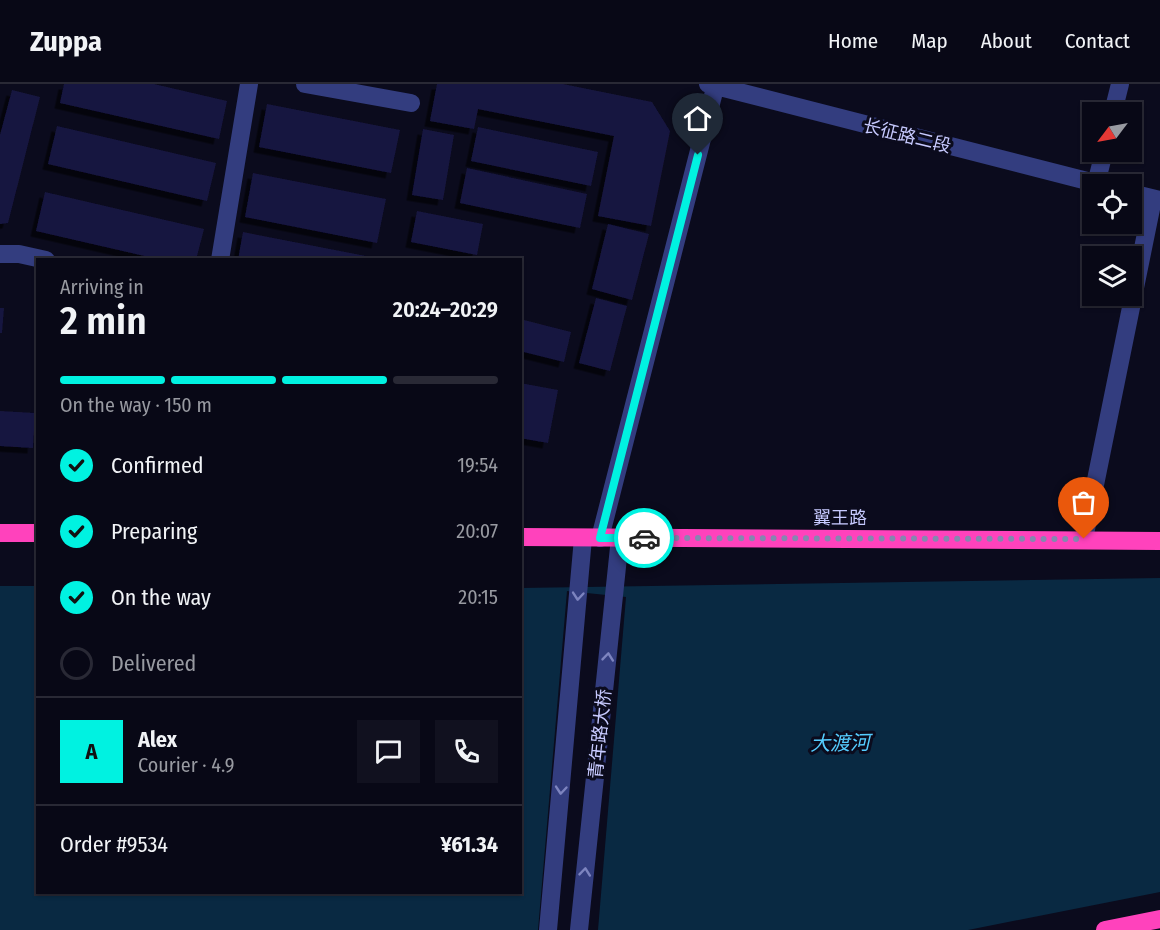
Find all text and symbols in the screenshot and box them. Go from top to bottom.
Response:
text: Zuppa [30,25,102,58]
text: Home [828,28,878,54]
text: Map [911,28,948,54]
text: About [981,28,1032,54]
text: Contact [1065,28,1130,54]
pin [672,93,723,155]
icon: home [681,102,714,135]
north arrow [1082,102,1142,162]
map controls [1082,102,1142,306]
street label: 长征路二段 [861,114,953,158]
button: locate [1082,174,1142,234]
button: layers [1082,246,1142,306]
text: Arriving in [60,275,144,299]
text: 20:24–20:29 [393,296,498,323]
text: 2 min [60,298,147,344]
text: On the way · 150 m [60,393,212,417]
icon: check [60,449,93,482]
text: Confirmed [111,452,204,479]
text: 19:54 [457,453,498,477]
pin [1058,477,1109,539]
icon: bag [1067,486,1100,519]
street label: 翼王路 [813,507,867,529]
courier [614,508,674,568]
icon: check [60,515,93,548]
text: Preparing [111,518,197,545]
text: 20:07 [456,519,498,543]
icon: car [628,522,661,555]
icon: check [60,581,93,614]
text: On the way [111,584,211,611]
text: 20:15 [458,585,498,609]
one-way arrow [572,592,585,601]
text: Delivered [111,650,196,677]
one-way arrow [601,652,614,662]
street label: 青年路大桥 [584,688,616,780]
button: chat [357,720,420,783]
button: phone [435,720,498,783]
text: Alex [138,726,177,753]
water label: 大渡河 [810,730,874,756]
text: A [86,738,97,765]
text: Courier · 4.9 [138,753,234,777]
one-way arrow [554,786,567,795]
text: Order #9534 [60,831,168,858]
text: ¥61.34 [441,831,498,858]
one-way arrow [578,867,591,876]

